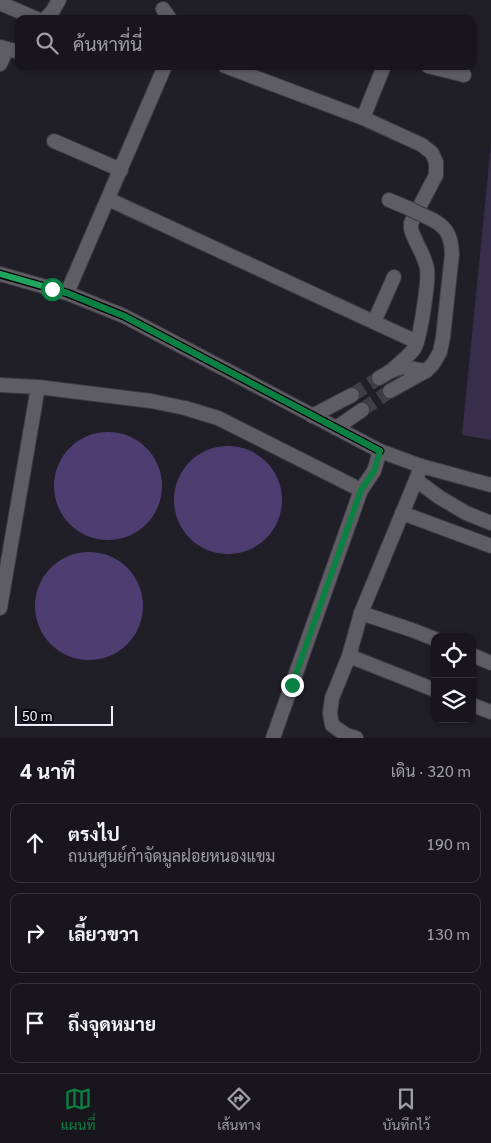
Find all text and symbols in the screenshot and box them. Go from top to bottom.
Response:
search box [15,15,476,70]
icon: search [33,29,61,57]
text: ค้นหาที่นี่ [73,31,142,55]
route start [41,278,64,301]
map controls [431,633,476,723]
button: locate [431,633,476,678]
route end [281,674,304,697]
button: layers [431,678,476,723]
scale bar [15,703,112,726]
text: 50 m [22,706,53,724]
text: 4 นาที [20,757,75,784]
text: เดิน · 320 m [391,760,471,781]
text: ตรงไป [68,821,120,845]
icon: ahead [21,829,49,857]
text: 190 m [426,833,470,854]
text: ถนนศูนย์กำจัดมูลฝอยหนองแขม [68,845,275,866]
icon: right [21,919,49,947]
text: เลี้ยวขวา [68,921,139,945]
text: 130 m [426,923,470,944]
icon: arrive [21,1009,49,1037]
text: ถึงจุดหมาย [68,1011,156,1035]
tab: แผนที่ [61,1085,96,1133]
tab: เส้นทาง [217,1085,261,1133]
tab: บันทึกไว้ [382,1085,430,1133]

